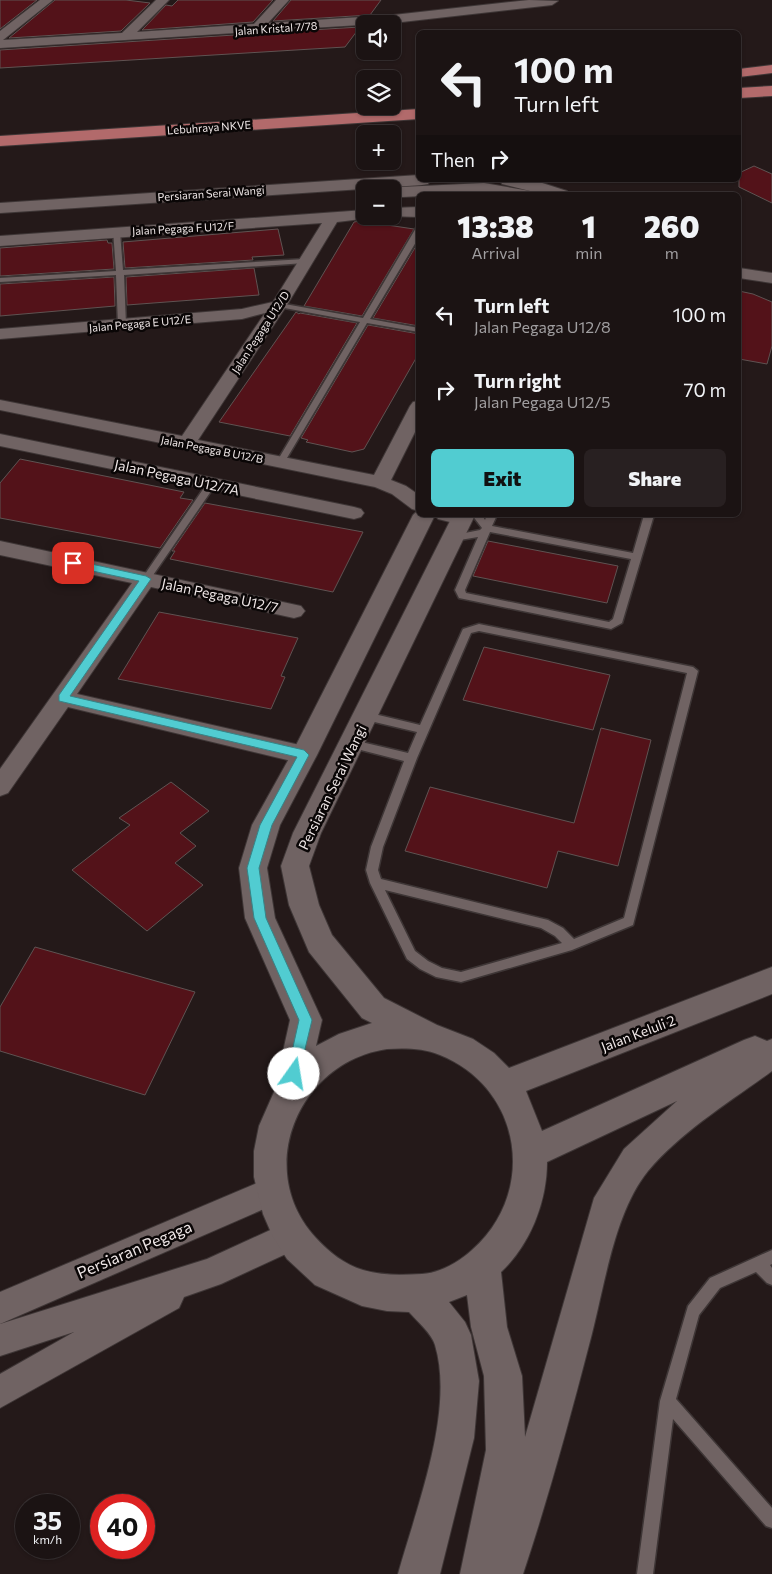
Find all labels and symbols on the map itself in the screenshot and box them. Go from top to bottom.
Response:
street label: Jalan Kristal 7/78 [234,19,318,38]
street label: Lebuhraya NKVE [167,118,251,136]
street label: Persiaran Serai Wangi [157,183,265,203]
street label: Jalan Pegaga F U12/F [132,219,234,238]
street label: Jalan Pegaga U12/D [229,288,292,376]
street label: Jalan Pegaga E U12/E [88,312,192,335]
street label: Jalan Pegaga B U12/B [160,433,264,466]
street label: Jalan Pegaga U12/7A [113,455,241,499]
pin [52,542,94,584]
street label: Jalan Pegaga U12/7 [160,574,280,616]
street label: Persiaran Serai Wangi [294,722,370,852]
street label: Jalan Keluli 2 [598,1011,678,1055]
position arrow [267,1047,319,1099]
street label: Persiaran Pegaga [74,1216,194,1282]
speed limit sign: 40 [90,1494,155,1559]

